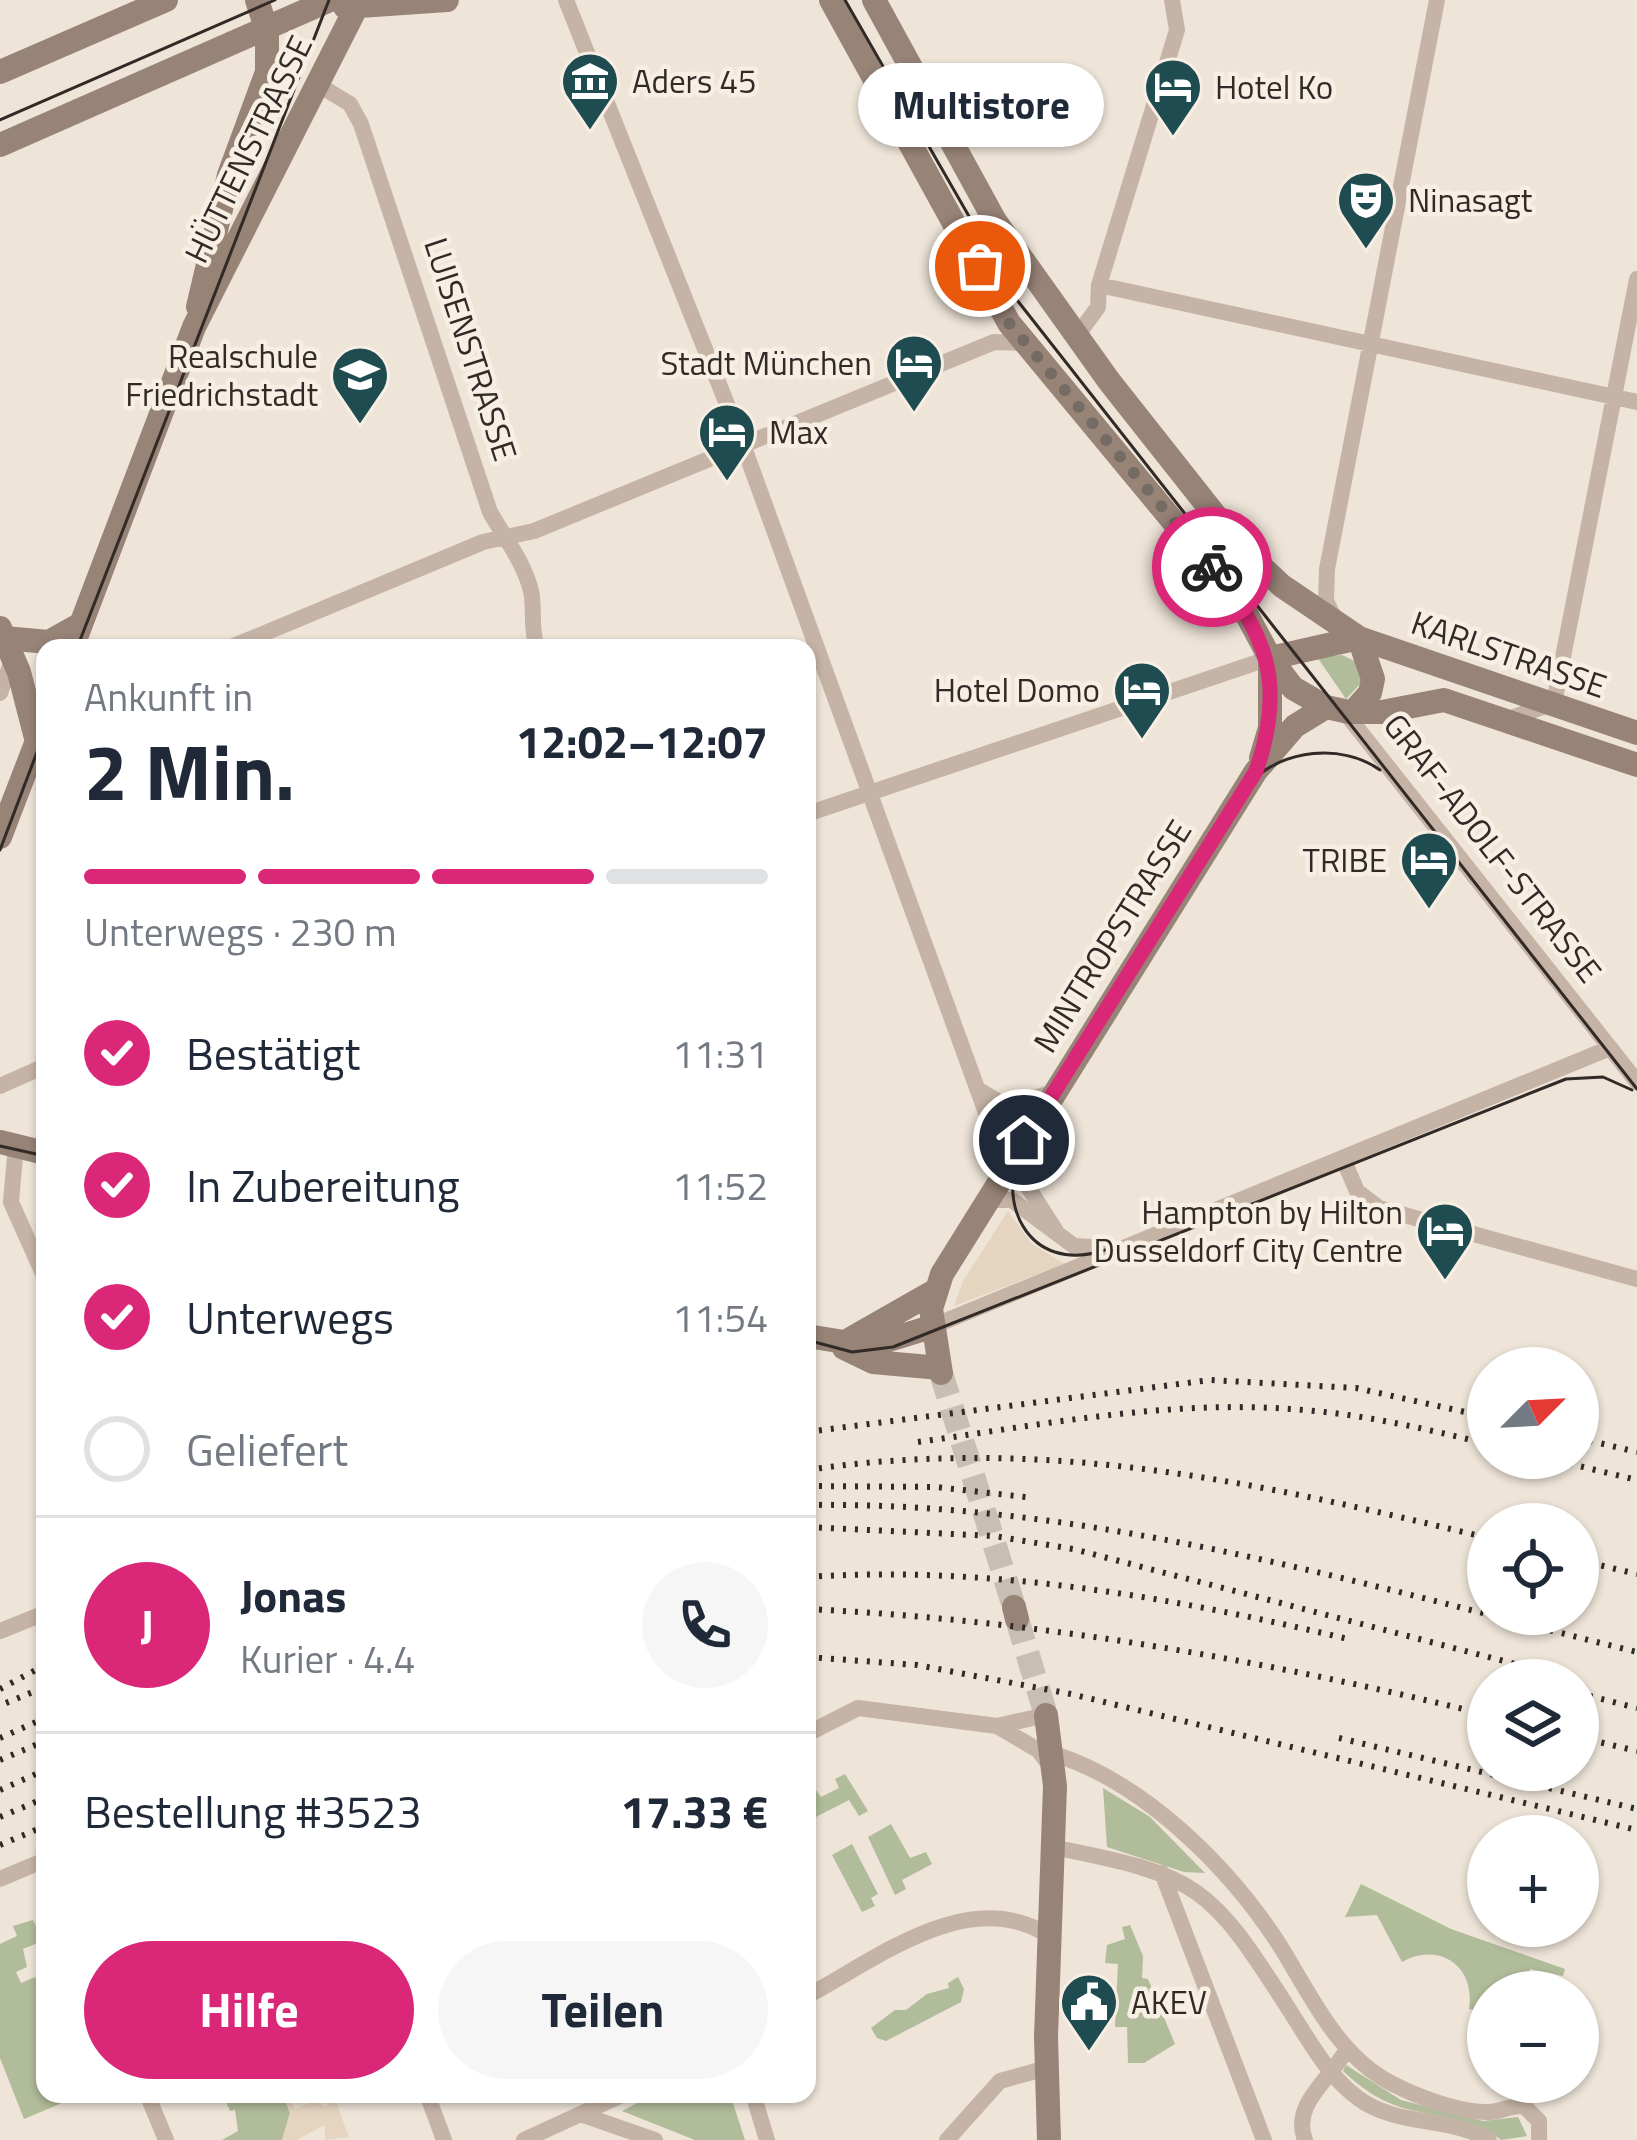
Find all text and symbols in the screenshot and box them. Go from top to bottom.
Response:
street label: HÜTTENSTRASSE [171,27,325,271]
museum icon: Aders 45 [559,50,621,132]
place label: Aders 45 [632,56,757,106]
hotel icon: Hotel Ko [1142,56,1204,138]
callout: Multistore [857,62,1103,146]
place label: Hotel Ko [1215,62,1333,112]
text: Multistore [892,75,1070,134]
theatre icon: Ninasagt [1335,169,1397,251]
place label: Ninasagt [1408,175,1533,225]
pin [929,215,1031,317]
street label: LUISENSTRASSE [411,231,531,467]
icon: bag [947,233,1013,299]
place label: Realschule Friedrichstadt [125,331,318,419]
hotel icon: Stadt München [883,332,945,414]
place label: Stadt München [661,338,872,388]
school or university icon: Realschule Friedrichstadt [329,344,391,426]
hotel icon: Max [696,401,758,483]
place label: Max [769,407,828,457]
courier [1152,507,1272,627]
icon: bike [1179,534,1245,600]
street label: KARLSTRASSE [1405,597,1613,711]
hotel icon: Hotel Domo [1111,659,1173,741]
place label: Hotel Domo [934,665,1100,715]
text: Ankunft in [84,667,253,726]
street label: GRAF-ADOLF-STRASSE [1372,703,1614,993]
text: 12:02–12:07 [516,707,768,775]
text: 2 Min. [84,712,295,830]
street label: MINTROPSTRASSE [1020,810,1204,1062]
hotel icon: TRIBE [1398,829,1460,911]
place label: TRIBE [1303,835,1387,885]
text: Unterwegs · 230 m [84,902,397,961]
text: Bestätigt [186,1019,360,1087]
icon: check [84,1020,150,1086]
text: 11:31 [672,1024,768,1083]
pin [973,1089,1075,1191]
icon: home [991,1107,1057,1173]
text: In Zubereitung [186,1151,460,1219]
icon: check [84,1152,150,1218]
text: 11:52 [672,1156,768,1215]
place label: Hampton by Hilton Dusseldorf City Centre [1094,1187,1403,1275]
hotel icon: Hampton by Hilton Dusseldorf City Centre [1414,1200,1476,1282]
text: Unterwegs [186,1283,394,1351]
icon: check [84,1284,150,1350]
text: 11:54 [672,1288,768,1347]
north arrow [1467,1347,1599,1479]
map controls [1467,1347,1599,2103]
text: Geliefert [186,1415,348,1483]
button: locate [1467,1503,1599,1635]
text: Jonas [240,1561,346,1629]
button: phone [642,1562,768,1688]
text: J [140,1591,154,1659]
text: Kurier · 4.4 [240,1629,415,1688]
button: layers [1467,1659,1599,1791]
text: Bestellung #3523 [84,1777,422,1845]
text: 17.33 € [621,1777,768,1845]
button: + [1467,1815,1599,1947]
button: Hilfe [84,1941,414,2079]
button: Teilen [438,1941,768,2079]
public building icon: AKEV [1058,1971,1120,2053]
button: − [1467,1971,1599,2103]
place label: AKEV [1131,1977,1207,2027]

